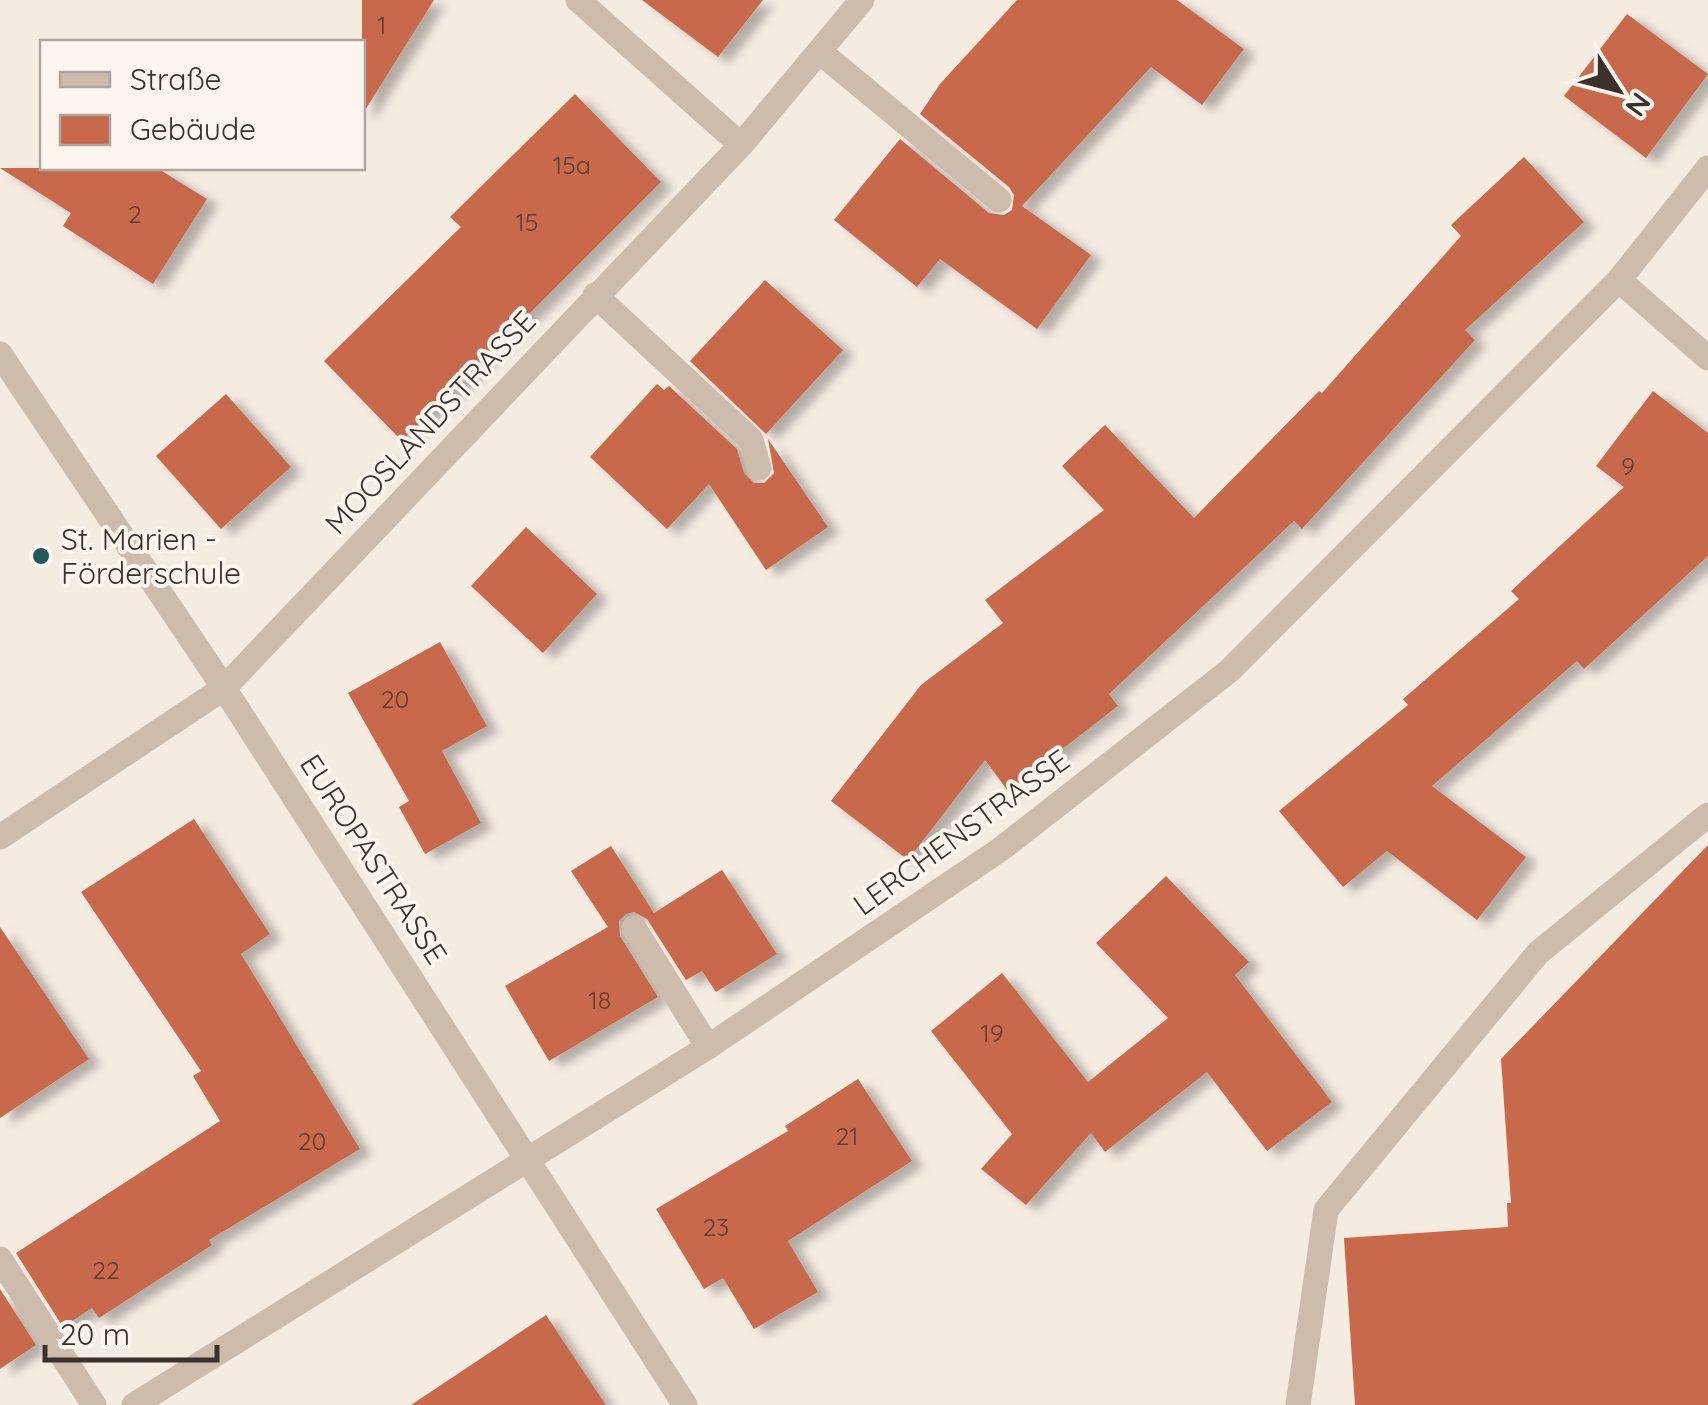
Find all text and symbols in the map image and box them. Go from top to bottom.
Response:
house number: 1 [377,9,387,40]
legend [40,40,365,170]
north arrow [1568,40,1668,140]
text: Straße [130,60,222,98]
text: N [1618,86,1659,124]
text: Gebäude [130,110,256,148]
house number: 15a [553,149,591,180]
house number: 2 [128,198,142,229]
house number: 15 [516,206,538,237]
street label: MOOSLANDSTRASSE [317,302,543,542]
house number: 9 [1621,450,1635,481]
place label: St. Marien - Förderschule [61,520,241,592]
marker: St. Marien - Förderschule [30,545,52,567]
house number: 20 [381,683,409,714]
street label: LERCHENSTRASSE [845,741,1077,923]
street label: EUROPASTRASSE [292,747,456,971]
house number: 18 [589,984,611,1015]
house number: 19 [980,1017,1004,1048]
house number: 21 [835,1120,859,1151]
house number: 20 [298,1125,326,1156]
house number: 23 [703,1211,729,1242]
house number: 22 [92,1254,120,1285]
scale bar [45,1300,218,1362]
text: 20 m [60,1315,130,1353]

